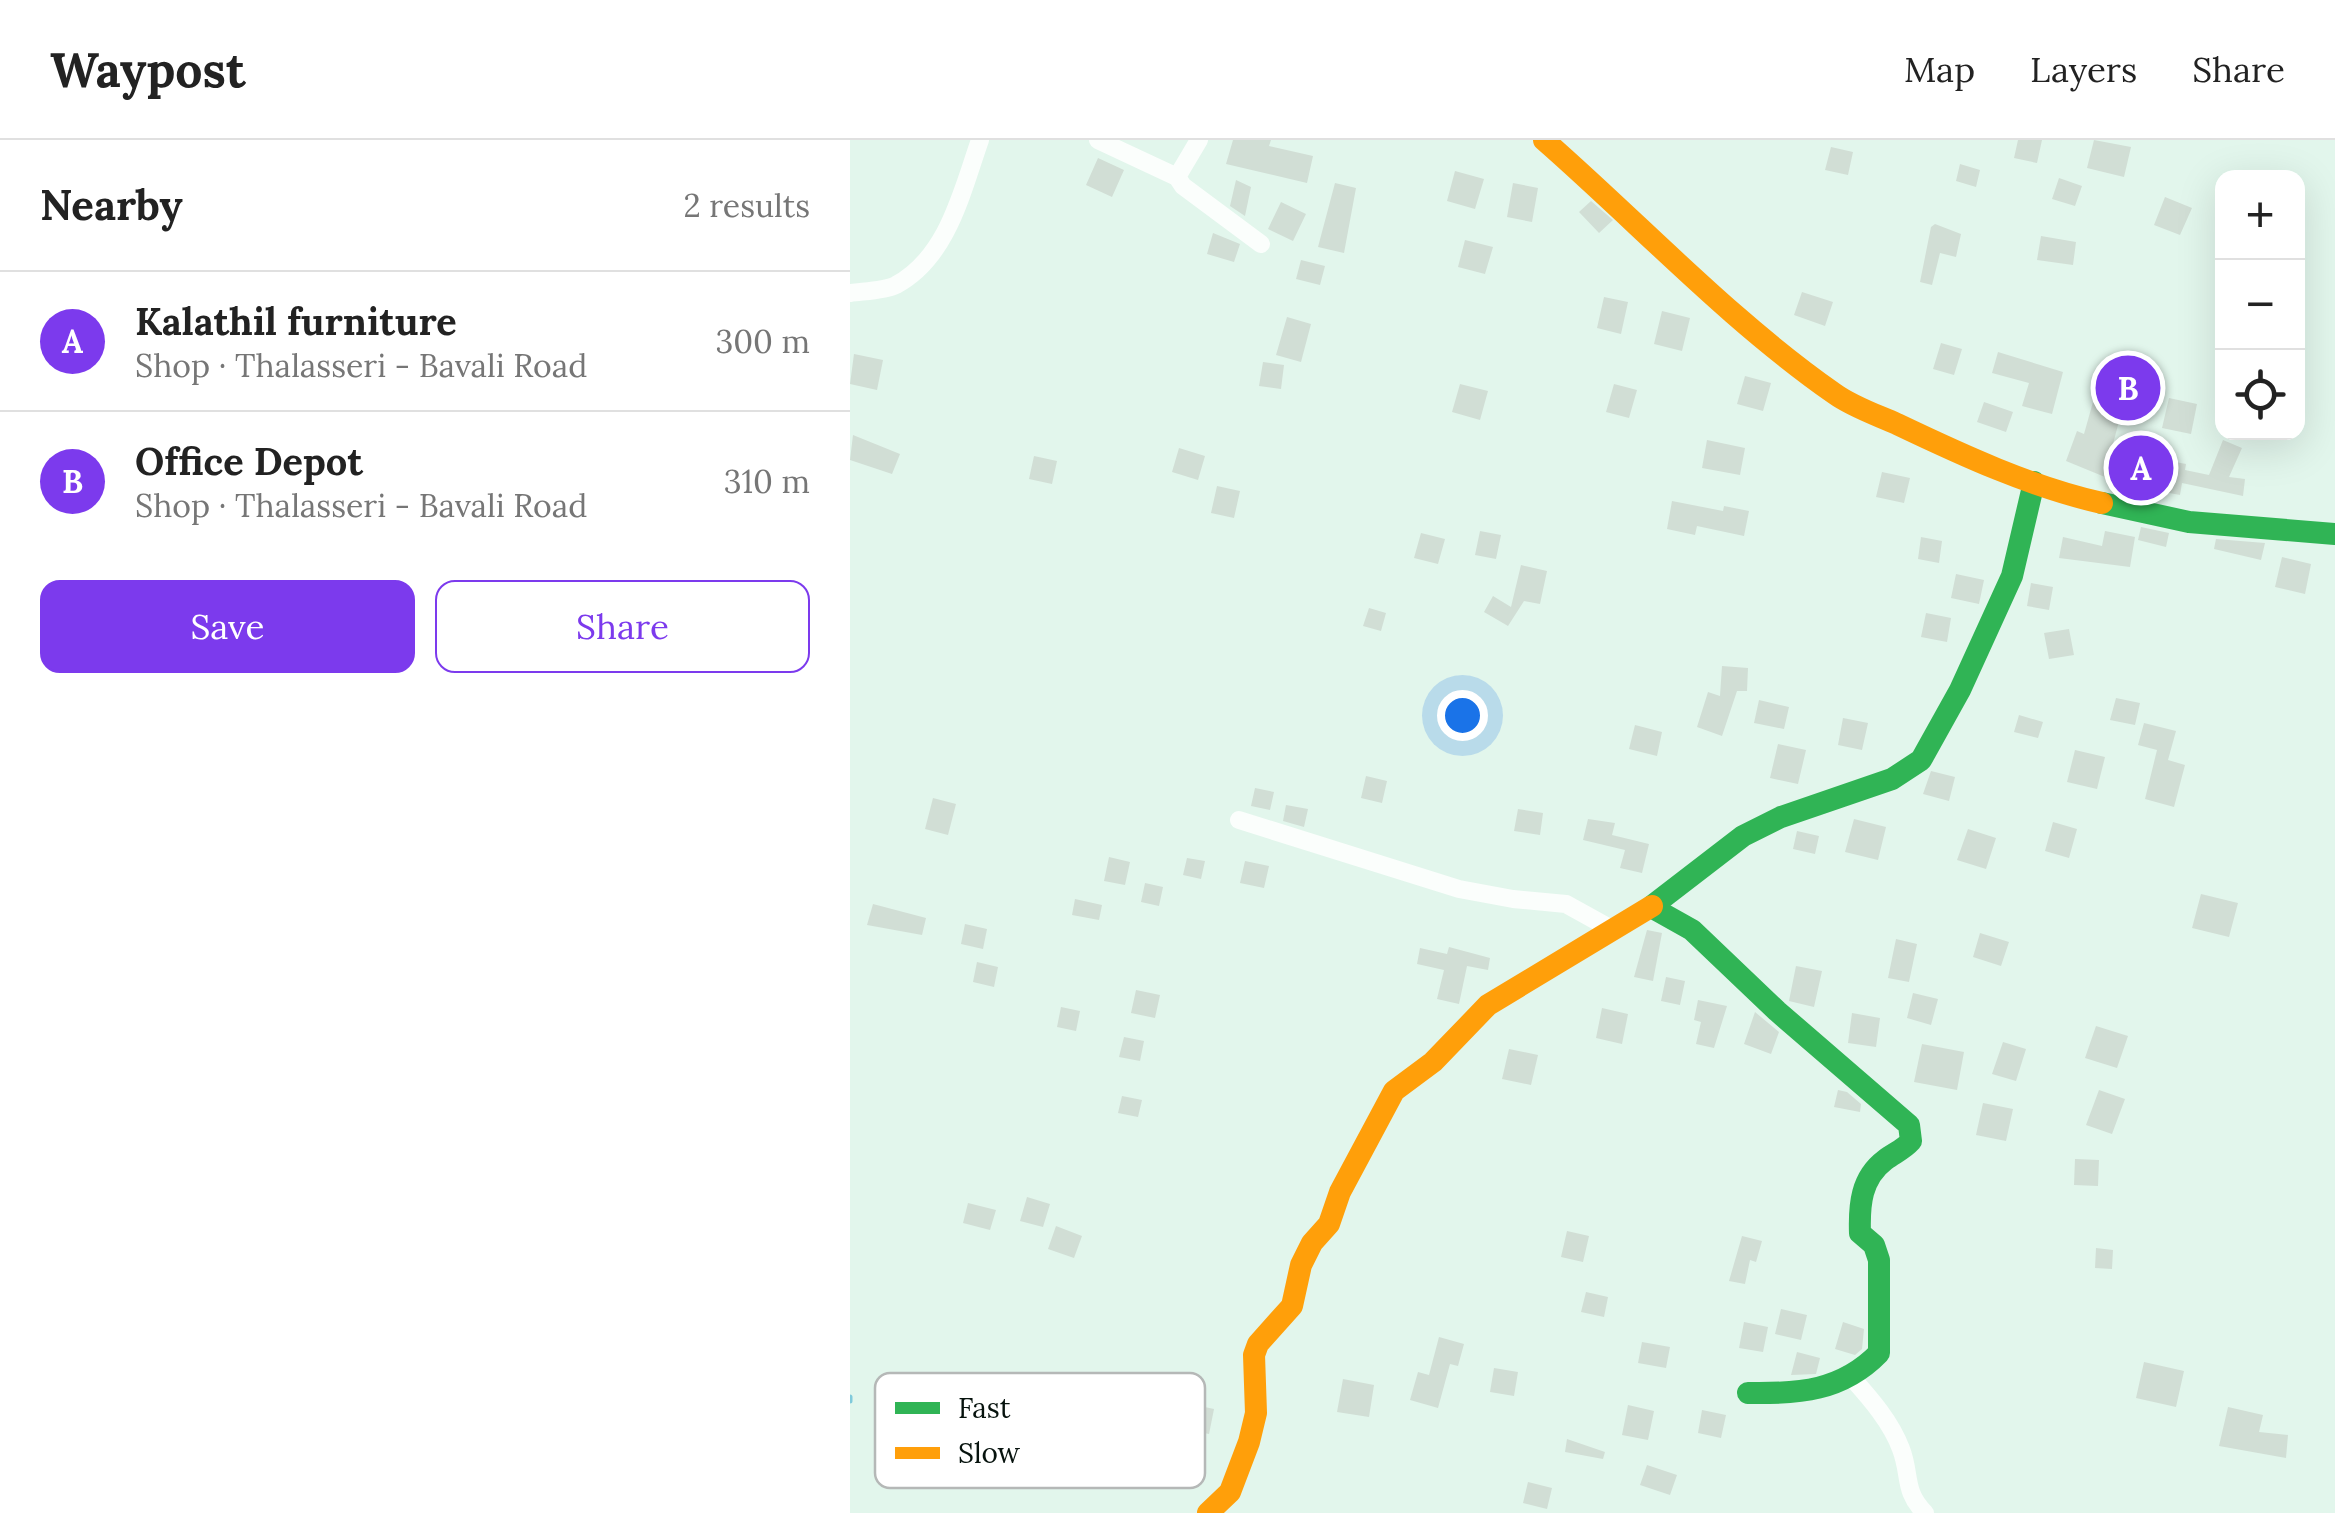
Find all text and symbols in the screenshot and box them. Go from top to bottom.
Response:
text: Waypost [50,39,246,100]
text: Map [1904,47,1975,92]
text: Layers [2030,47,2137,92]
text: Share [2192,47,2285,92]
map controls [2215,170,2305,440]
button: + [2215,170,2305,260]
text: Nearby [40,178,183,232]
text: 2 results [684,185,810,226]
button: − [2215,260,2305,350]
text: Kalathil furniture [135,297,457,345]
text: A [62,321,83,362]
text: 300 m [715,321,810,362]
text: Shop · Thalasseri - Bavali Road [135,345,587,386]
pin: B [2096,350,2160,426]
button: locate [2215,350,2305,440]
pin: A [2108,430,2174,506]
text: Office Depot [135,437,363,485]
text: B [62,461,83,502]
text: 310 m [724,461,810,502]
text: Shop · Thalasseri - Bavali Road [135,485,587,526]
button: Save [40,580,415,673]
button: Share [435,580,810,673]
your location [1437,690,1488,741]
legend [875,1373,1205,1488]
text: Fast [958,1390,1011,1426]
text: Slow [958,1435,1021,1471]

